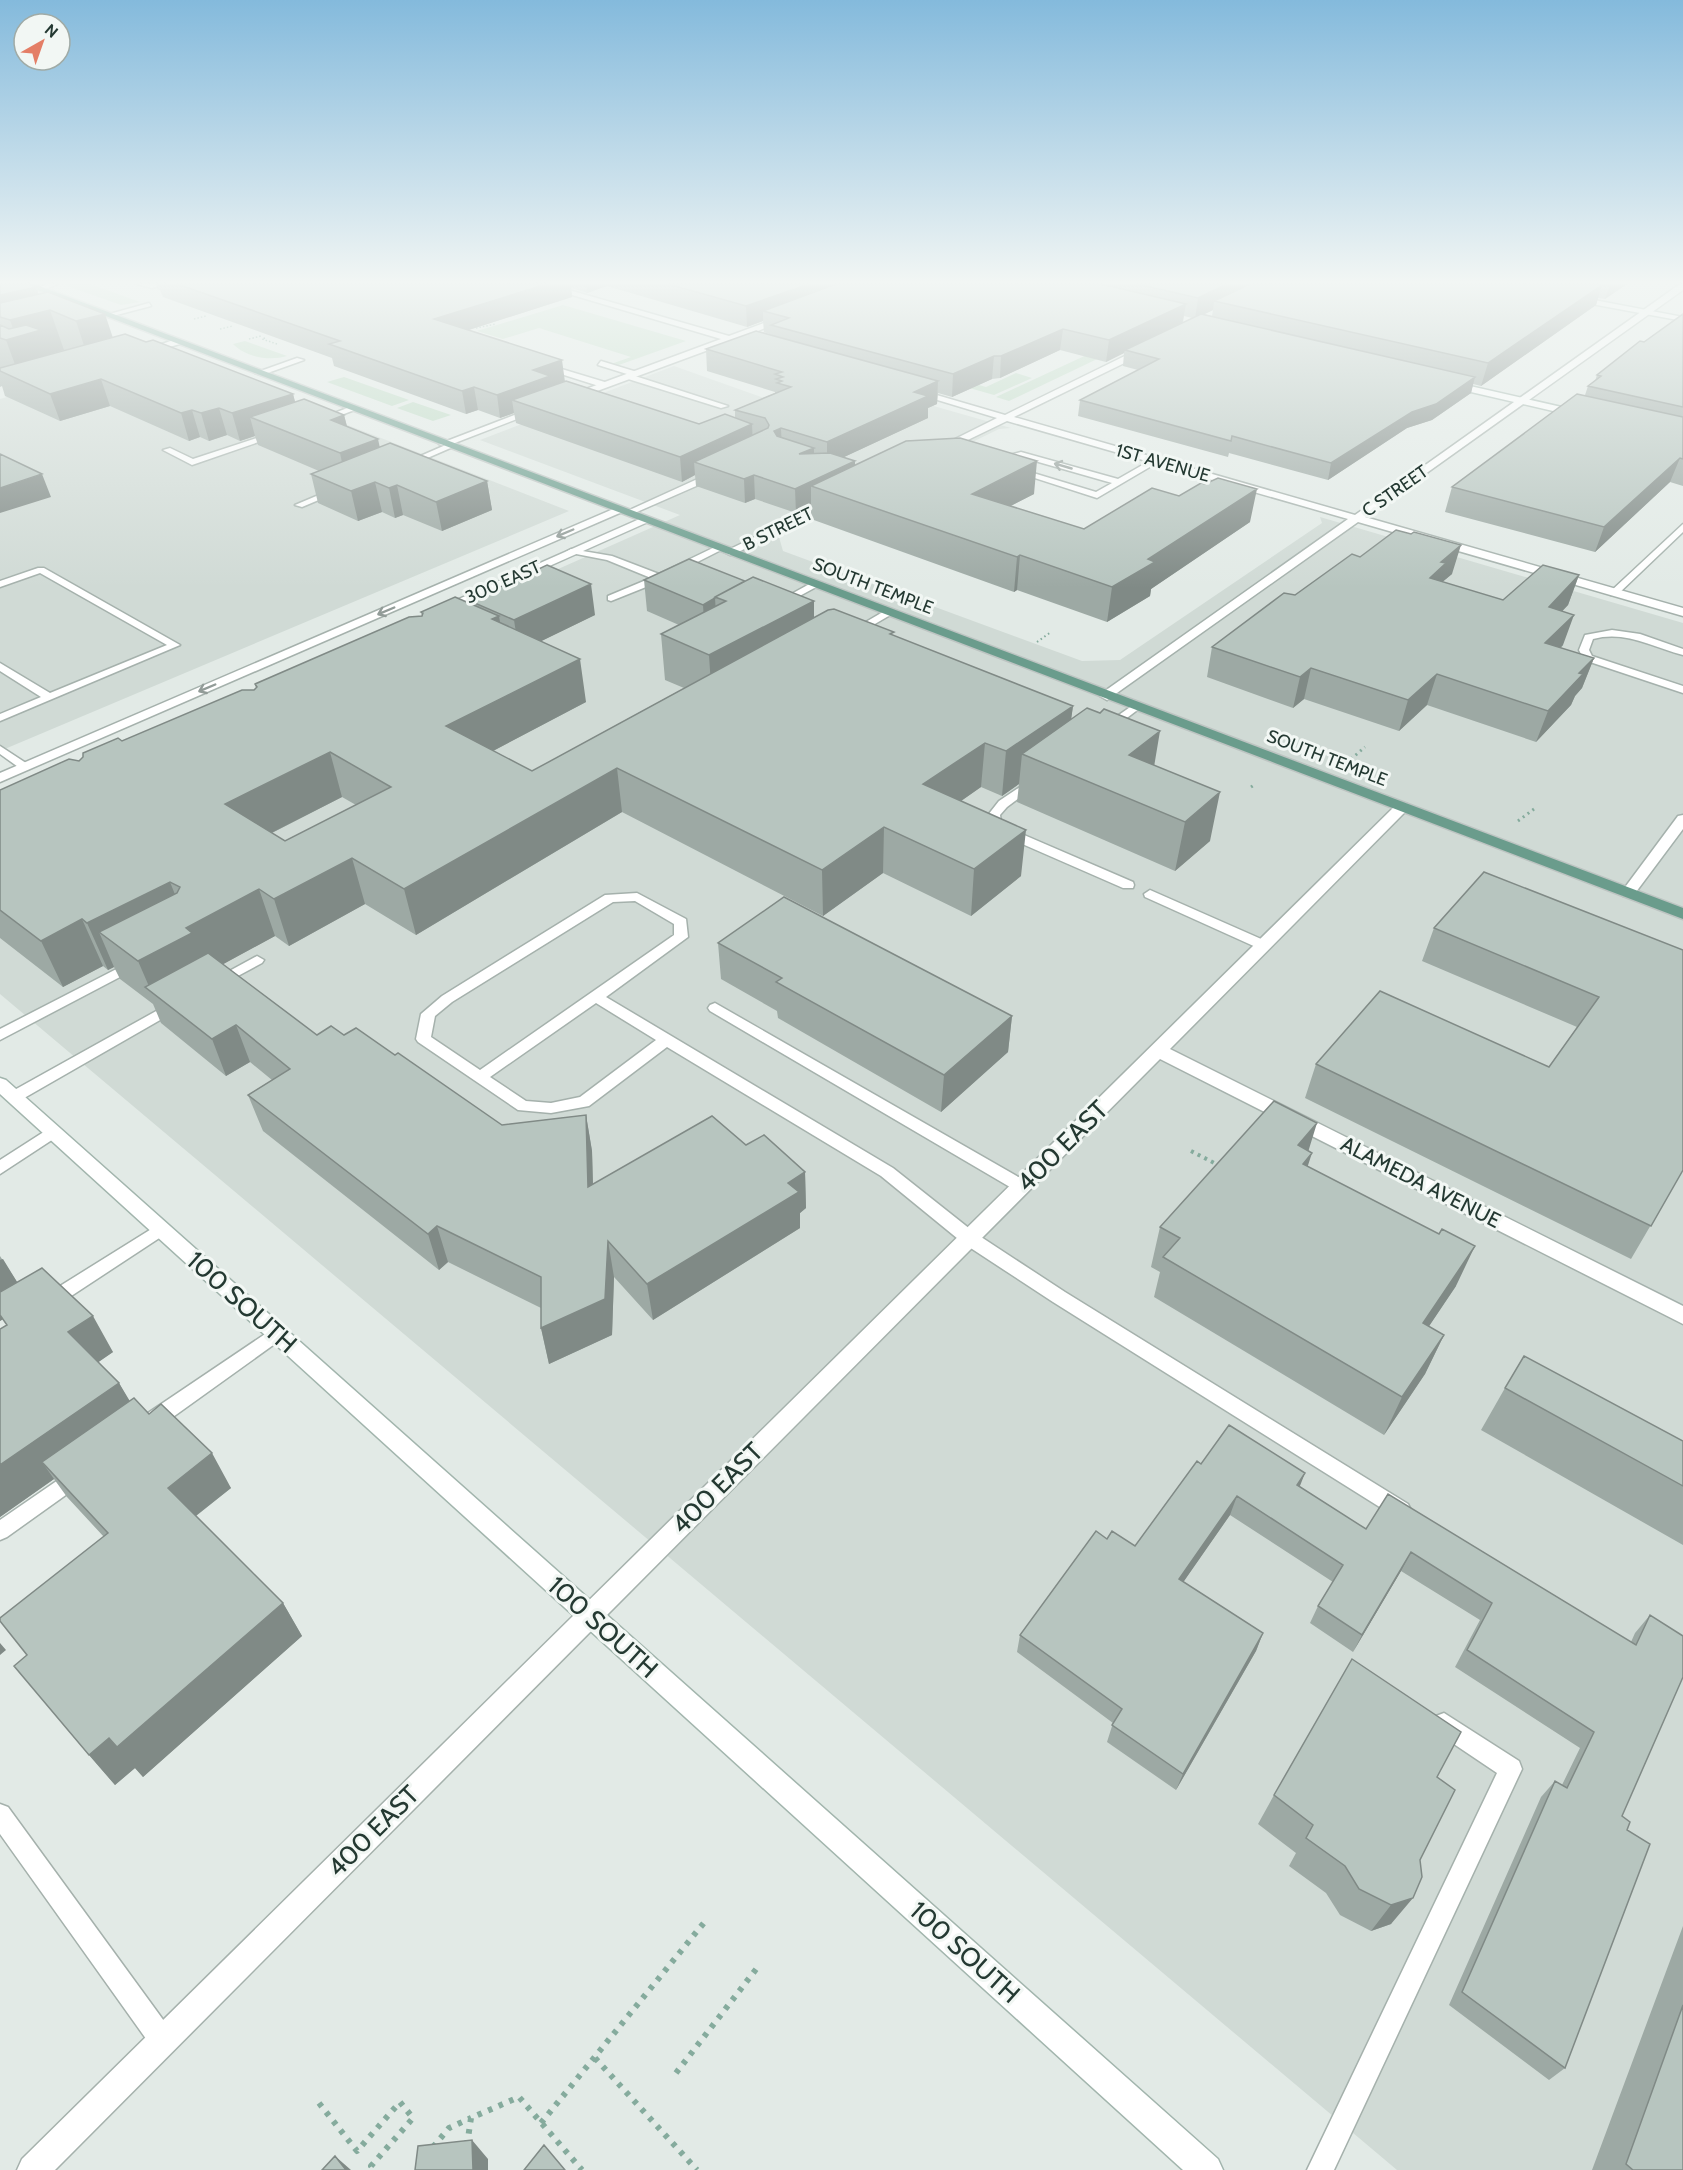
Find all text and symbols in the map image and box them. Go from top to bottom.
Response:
north arrow [12,12,72,72]
text: N [41,20,62,42]
street label: 1ST AVENUE [1113,439,1213,487]
one-way arrow [1054,460,1073,471]
street label: C STREET [1358,460,1433,522]
street label: B STREET [739,502,817,555]
one-way arrow [556,528,574,539]
street label: SOUTH TEMPLE [810,553,936,619]
street label: 300 EAST [462,556,544,608]
one-way arrow [377,605,395,617]
one-way arrow [198,683,216,694]
street label: SOUTH TEMPLE [1264,725,1390,791]
street label: 400 EAST [1009,1093,1115,1199]
street label: ALAMEDA AVENUE [1337,1131,1505,1233]
street label: 100 SOUTH [180,1244,304,1360]
street label: 400 EAST [664,1435,770,1541]
street label: 100 SOUTH [541,1569,665,1685]
street label: 400 EAST [320,1778,426,1884]
street label: 100 SOUTH [903,1894,1027,2010]

